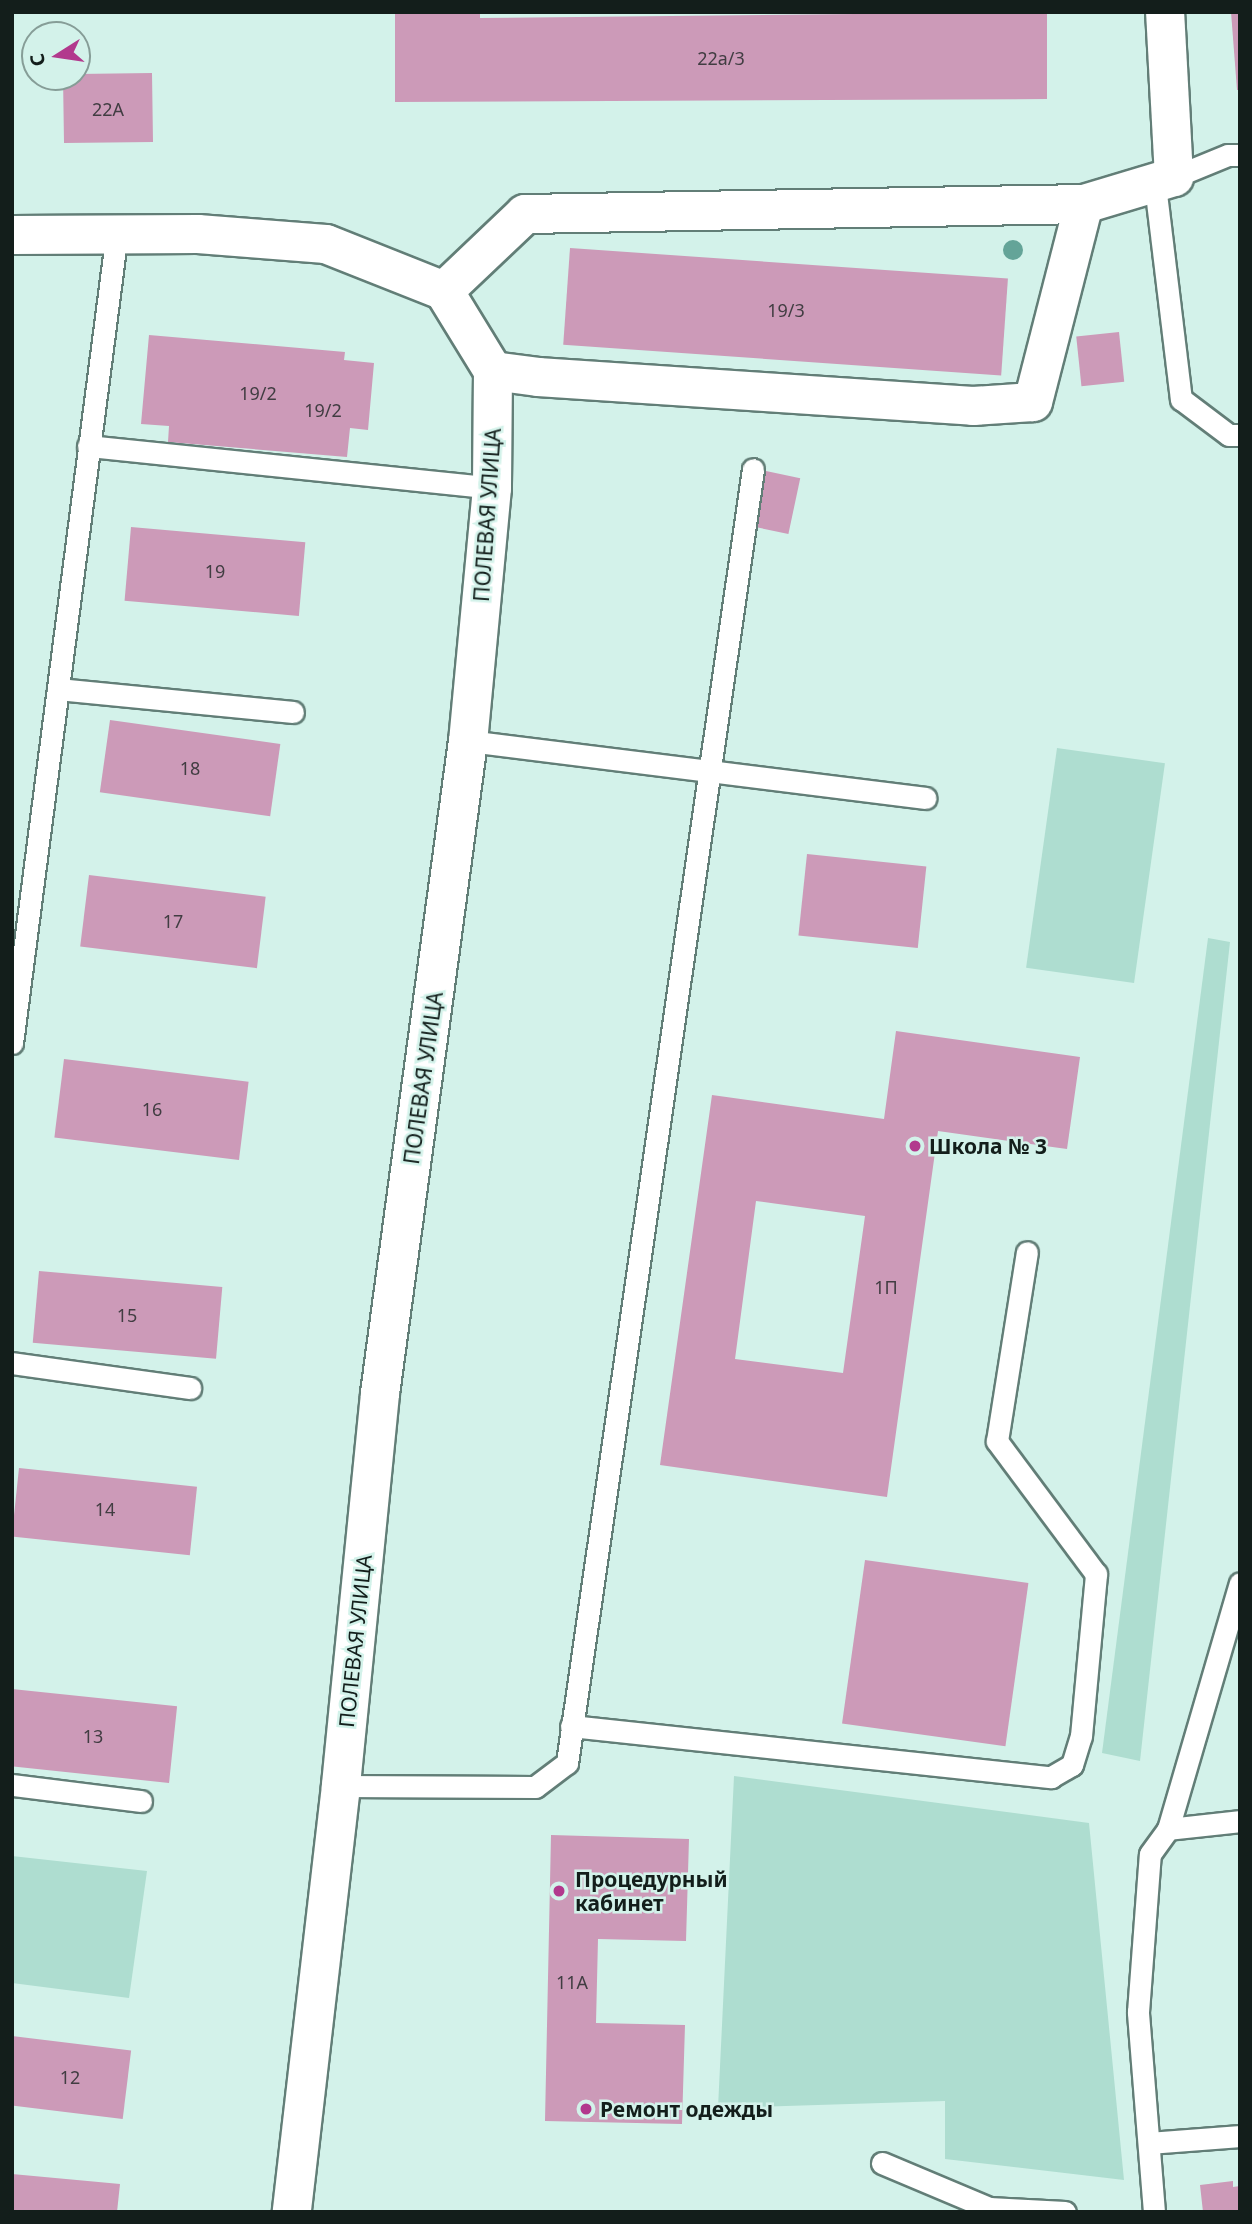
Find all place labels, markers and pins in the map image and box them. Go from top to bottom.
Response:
place label: Школа № 3 [929,1133,1047,1159]
marker: Школа № 3 [907,1138,923,1154]
place label: Процедурный кабинет [575,1866,728,1916]
marker: Процедурный кабинет [549,1881,569,1901]
place label: Ремонт одежды [600,2096,773,2122]
marker: Ремонт одежды [578,2101,594,2117]

